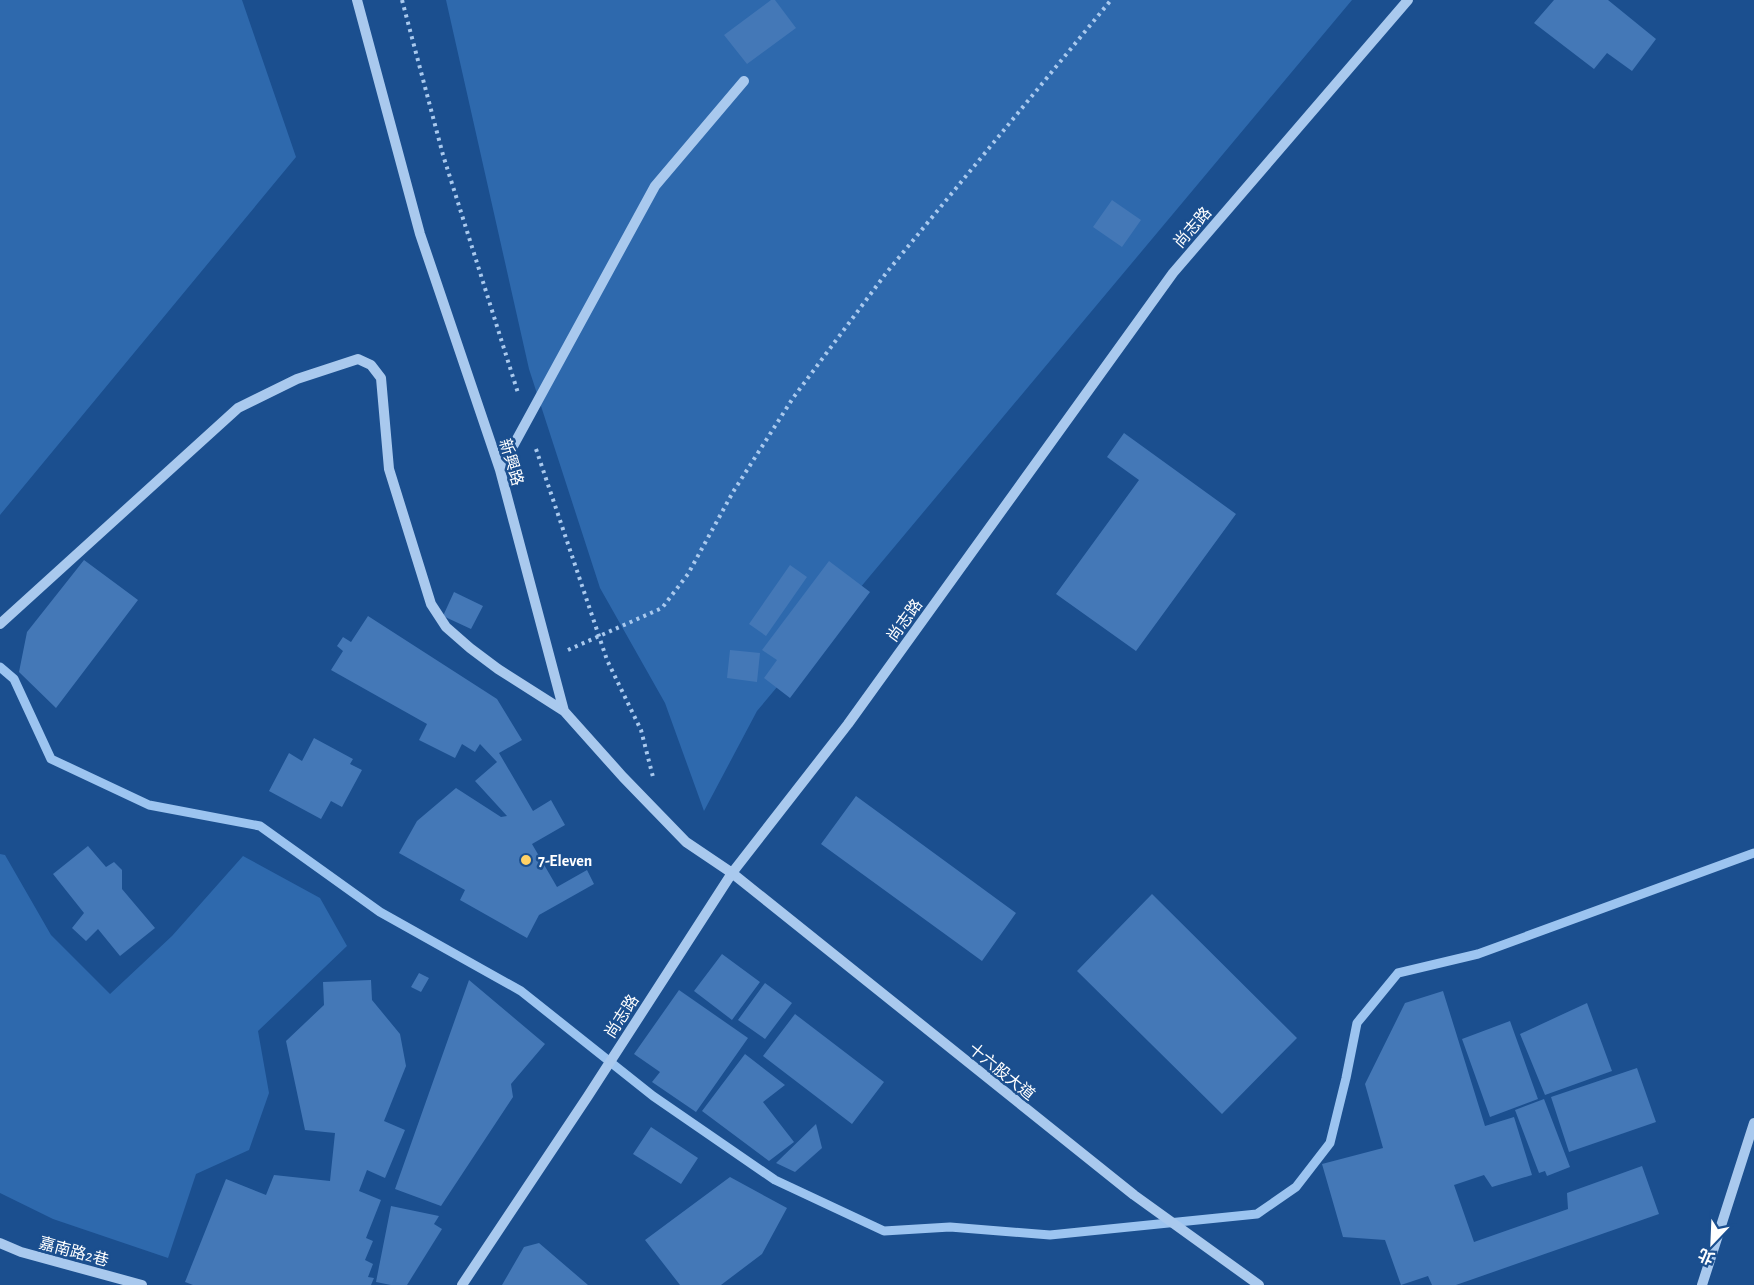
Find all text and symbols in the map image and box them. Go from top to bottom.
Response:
street label: 尚志路 [1170,204,1215,251]
street label: 新興路 [496,437,527,488]
street label: 尚志路 [883,596,925,645]
marker: 7-Eleven [519,853,533,867]
place label: 7-Eleven [538,853,592,869]
street label: 尚志路 [601,992,642,1041]
street label: 十六股大道 [965,1040,1038,1103]
north arrow [1682,1213,1742,1273]
street label: 嘉南路2巷 [37,1234,110,1269]
text: 北 [1696,1245,1717,1267]

